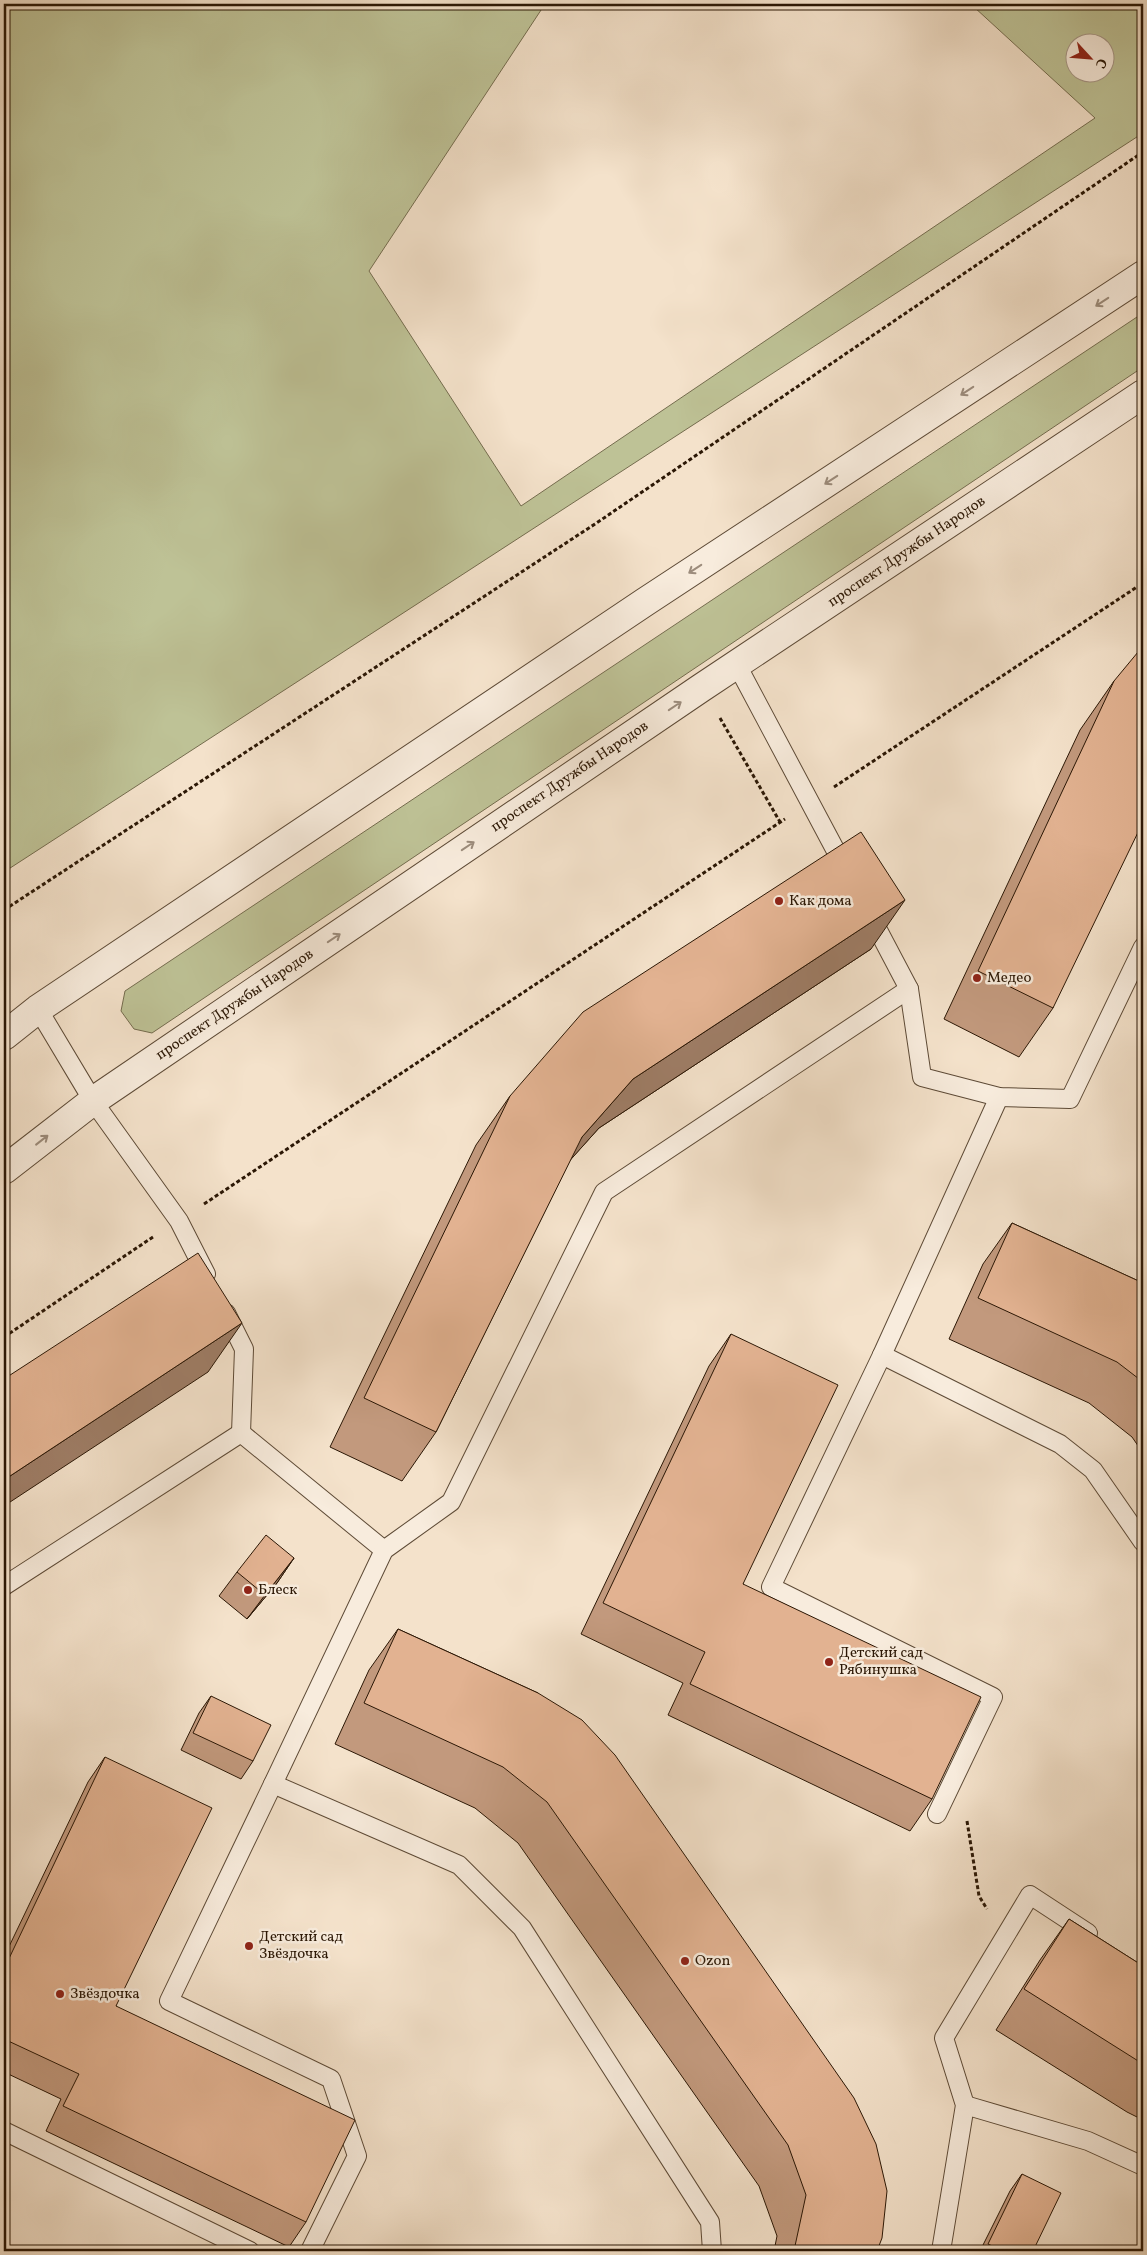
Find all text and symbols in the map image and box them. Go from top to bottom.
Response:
north arrow [1064,32,1114,82]
text: С [1090,55,1111,71]
one-way arrow [1096,297,1110,307]
one-way arrow [960,386,974,396]
one-way arrow [824,475,838,485]
street label: проспект Дружбы Народов [824,491,990,613]
one-way arrow [688,564,702,574]
one-way arrow [667,701,681,711]
street label: проспект Дружбы Народов [487,716,653,838]
one-way arrow [461,841,475,851]
place label: Как дома [789,891,852,912]
marker: Как дома [773,895,785,907]
one-way arrow [326,932,340,942]
street label: проспект Дружбы Народов [152,944,318,1066]
place label: Медео [987,968,1031,989]
marker: Медео [971,972,983,984]
one-way arrow [35,1135,48,1146]
place label: Блеск [258,1580,297,1601]
marker: Блеск [242,1584,254,1596]
place label: Детский сад Рябинушка [839,1643,924,1681]
marker: Детский сад Рябинушка [823,1656,835,1668]
place label: Детский сад Звёздочка [259,1927,344,1965]
marker: Детский сад Звёздочка [243,1940,255,1952]
place label: Ozon [695,1951,730,1972]
marker: Ozon [679,1955,691,1967]
place label: Звёздочка [70,1984,140,2005]
marker: Звёздочка [54,1988,66,2000]

